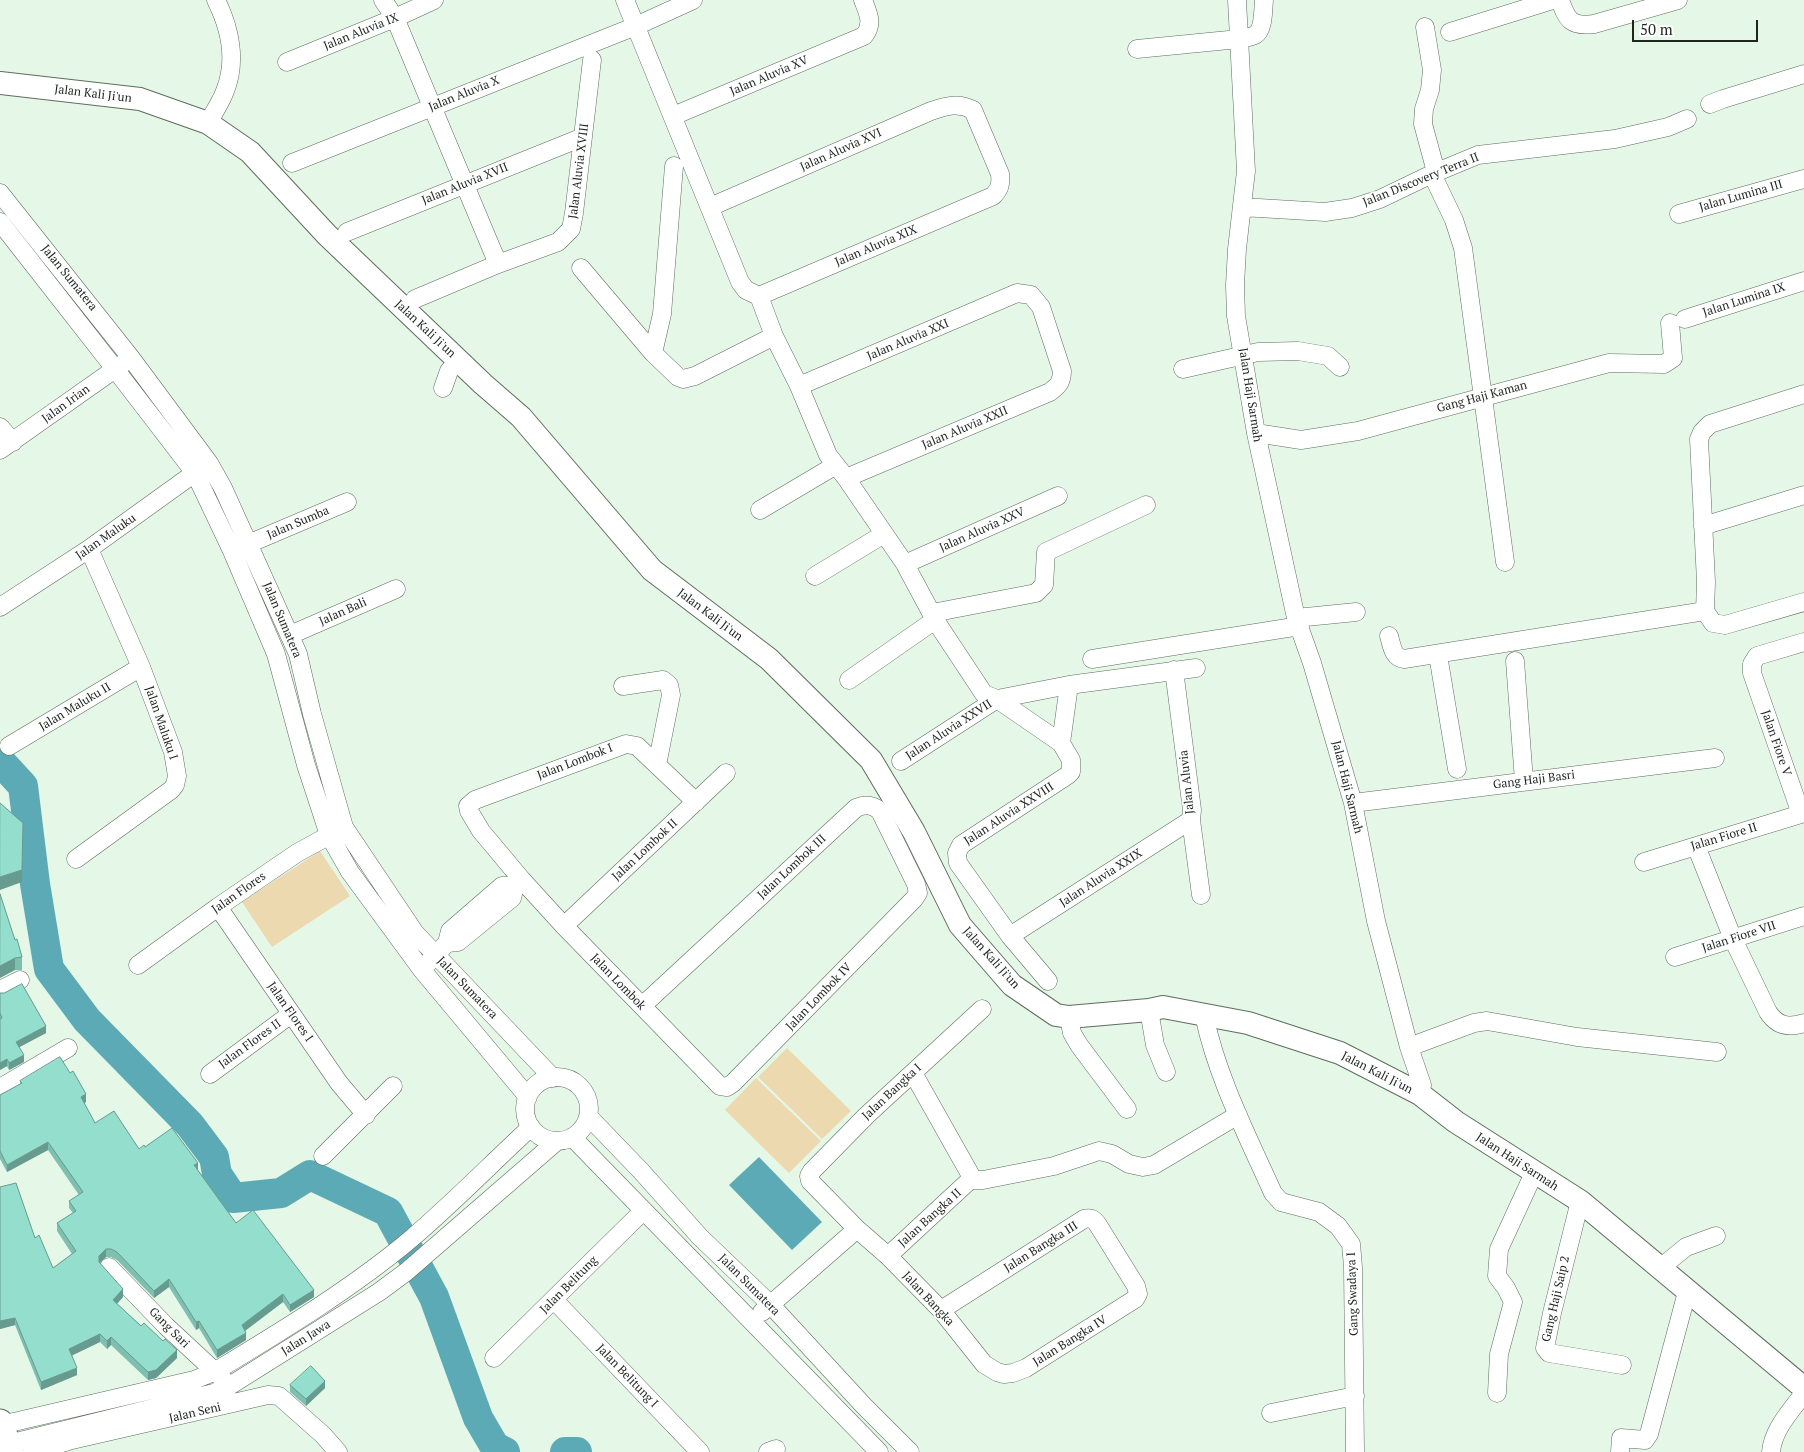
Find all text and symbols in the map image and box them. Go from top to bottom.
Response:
street label: Jalan Aluvia IX [321,10,401,54]
scale bar [1634,10,1760,42]
text: 50 m [1640,19,1673,39]
street label: Jalan Aluvia XV [728,53,810,99]
street label: Jalan Aluvia X [426,73,502,115]
street label: Jalan Kali Ji'un [53,82,133,106]
street label: Jalan Aluvia XVIII [566,122,592,220]
street label: Jalan Aluvia XVI [798,126,884,174]
street label: Jalan Discovery Terra II [1361,150,1481,210]
street label: Jalan Aluvia XVII [420,160,510,208]
street label: Jalan Lumina III [1698,177,1784,215]
street label: Jalan Aluvia XIX [833,222,919,270]
street label: Jalan Sumatera [38,242,100,314]
street label: Jalan Lumina IX [1701,280,1787,320]
street label: Jalan Kali Ji'un [392,297,458,361]
street label: Jalan Aluvia XXI [865,316,951,364]
street label: Jalan Haji Sarmah [1235,347,1265,443]
street label: Gang Haji Kaman [1435,378,1529,416]
street label: Jalan Irian [39,382,93,426]
street label: Jalan Aluvia XXII [920,403,1010,453]
street label: Jalan Sumba [265,503,331,543]
street label: Jalan Aluvia XXV [937,505,1027,555]
street label: Jalan Maluku [73,511,139,563]
street label: Jalan Sumatera [260,580,304,660]
street label: Jalan Kali Ji'un [675,586,745,644]
street label: Jalan Bali [317,595,369,629]
street label: Jalan Maluku II [36,680,114,734]
street label: Jalan Maluku I [142,684,180,762]
street label: Jalan Aluvia XXVII [903,697,995,763]
street label: Jalan Fiore V [1758,708,1794,778]
street label: Jalan Haji Sarmah [1328,739,1366,835]
street label: Jalan Lombok I [535,741,615,783]
street label: Jalan Aluvia [1176,749,1198,815]
street label: Gang Haji Basri [1492,768,1576,792]
street label: Jalan Aluvia XXVIII [961,780,1057,848]
street label: Jalan Lombok II [609,816,681,884]
street label: Jalan Fiore II [1689,820,1759,854]
street label: Jalan Lombok III [755,832,829,902]
street label: Jalan Aluvia XXIX [1057,846,1145,910]
street label: Jalan Flores [209,869,269,917]
street label: Jalan Fiore VII [1700,918,1778,956]
street label: Jalan Kali Ji'un [960,924,1022,992]
street label: Jalan Lombok [588,951,648,1013]
street label: Jalan Sumatera [434,954,500,1022]
street label: Jalan Lombok IV [783,960,855,1034]
street label: Jalan Flores I [264,979,316,1045]
street label: Jalan Flores II [216,1016,284,1072]
street label: Jalan Kali Ji'un [1339,1049,1415,1097]
street label: Jalan Bangka I [859,1061,925,1123]
street label: Jalan Haji Sarmah [1473,1130,1561,1194]
street label: Jalan Bangka II [895,1186,965,1250]
street label: Jalan Bangka III [1001,1218,1081,1276]
street label: Jalan Sumatera [715,1251,783,1319]
street label: Gang Swadaya I [1344,1252,1362,1336]
street label: Jalan Belitung [537,1253,601,1317]
street label: Gang Haji Saip 2 [1539,1255,1573,1343]
street label: Jalan Bangka [899,1269,957,1329]
street label: Gang Sari [146,1305,192,1351]
street label: Jalan Bangka IV [1030,1313,1110,1369]
street label: Jalan Jawa [279,1317,333,1359]
street label: Jalan Belitung I [593,1341,661,1411]
street label: Jalan Seni [168,1400,222,1426]

